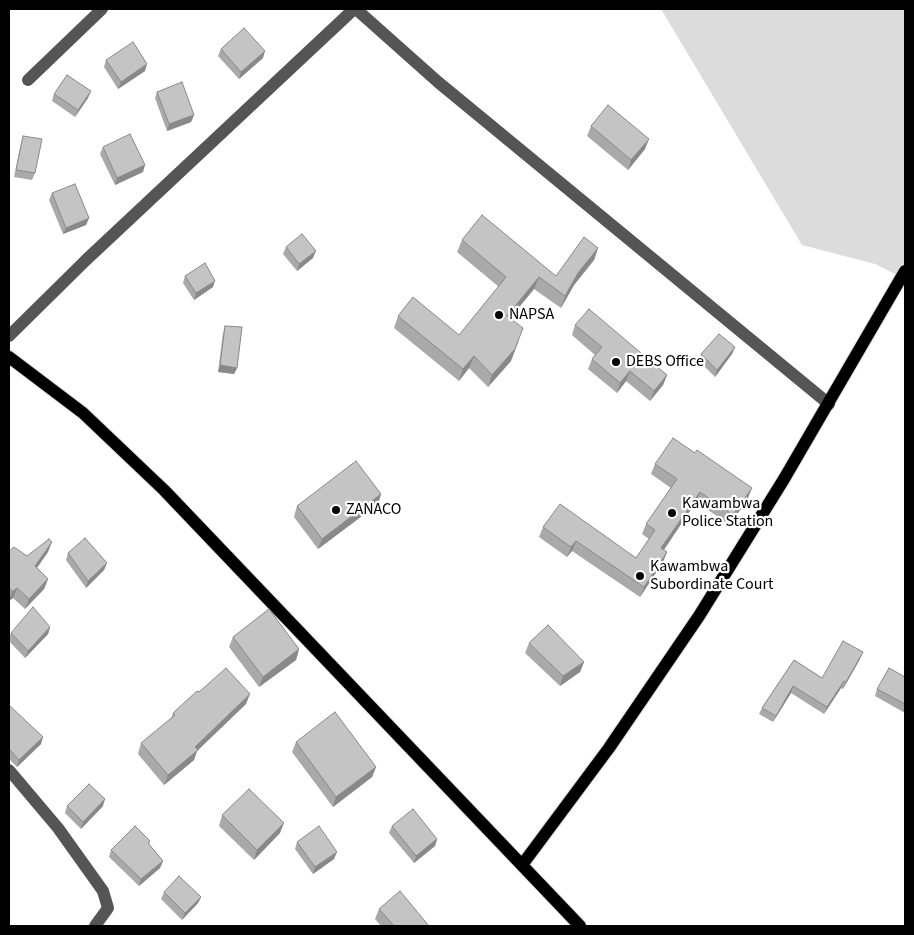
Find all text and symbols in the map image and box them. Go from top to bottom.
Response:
place label: NAPSA [509,305,554,325]
marker: NAPSA [493,309,505,321]
place label: DEBS Office [626,352,704,372]
marker: DEBS Office [610,356,622,368]
place label: Kawambwa Police Station [682,494,773,532]
place label: ZANACO [346,500,401,520]
marker: ZANACO [330,504,342,516]
marker: Kawambwa Police Station [666,507,678,519]
place label: Kawambwa Subordinate Court [650,557,773,595]
marker: Kawambwa Subordinate Court [634,570,646,582]

